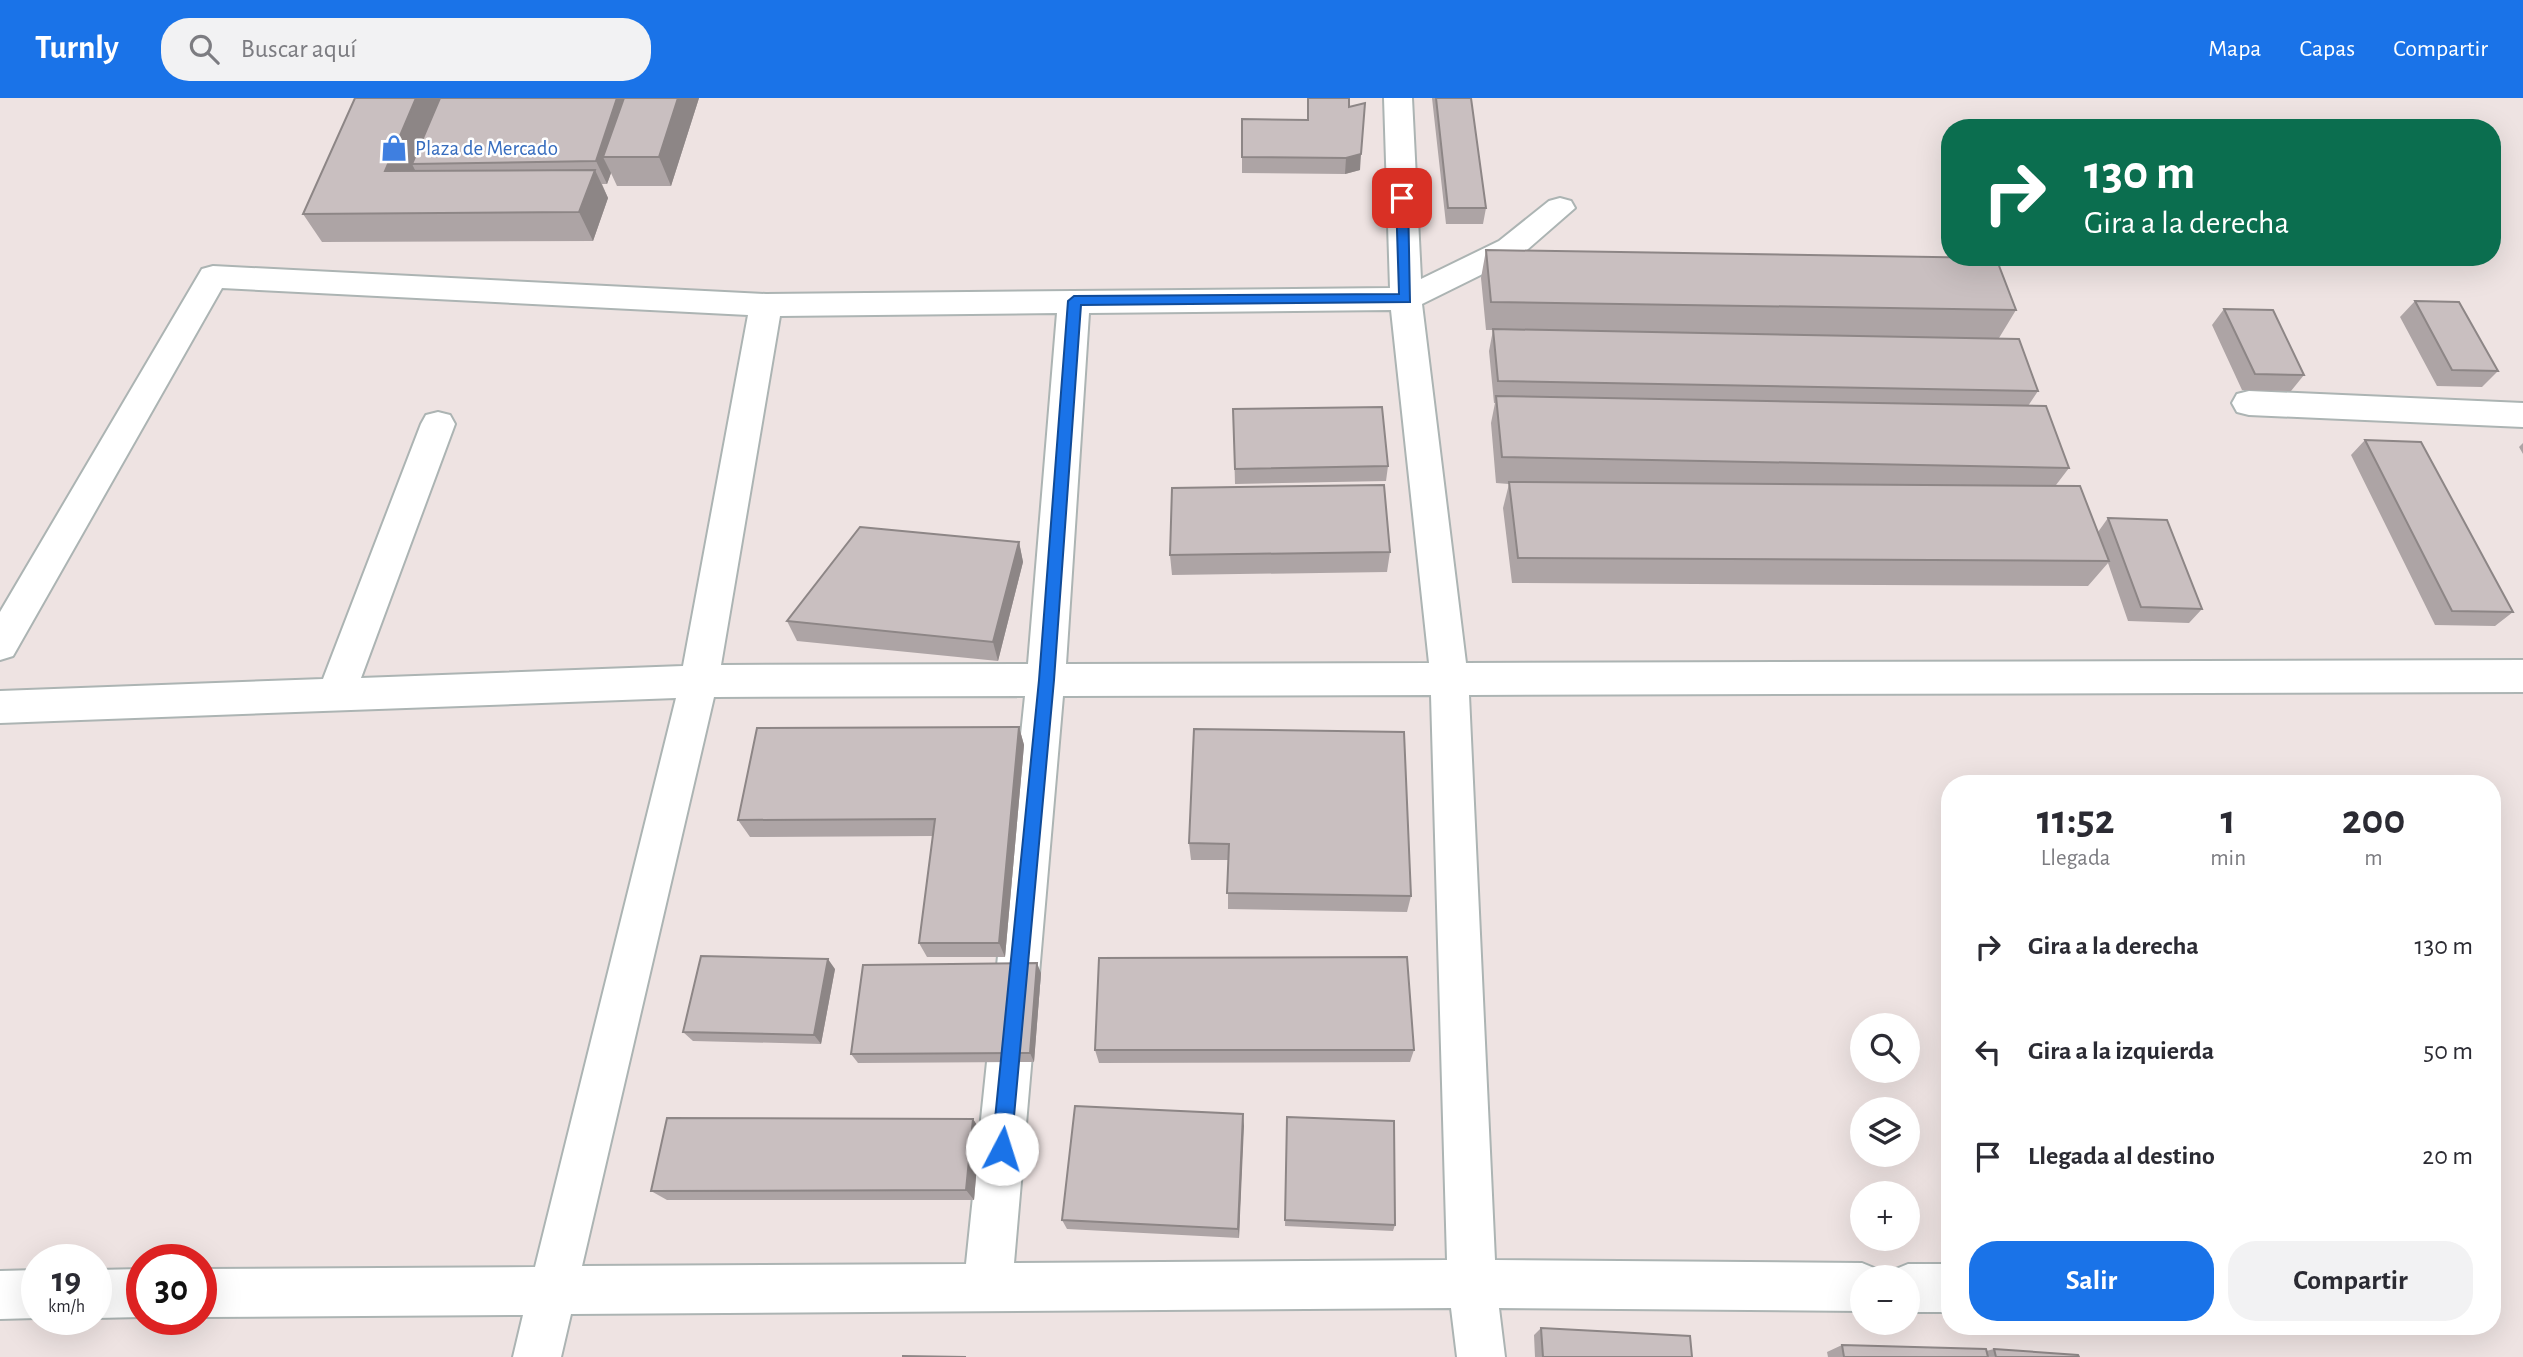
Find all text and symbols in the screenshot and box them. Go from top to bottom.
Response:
search box [161,18,651,81]
icon: search [185,30,223,68]
text: Turnly [35,32,119,65]
text: Buscar aquí [241,36,357,62]
text: Mapa [2208,37,2261,61]
text: Capas [2299,37,2355,61]
text: Compartir [2393,37,2488,61]
shop icon: Plaza de Mercado [379,133,409,163]
place label: Plaza de Mercado [415,138,558,159]
icon: right [1969,147,2060,238]
text: 130 m [2084,149,2195,198]
pin [1372,168,1432,228]
icon: arrive [1383,179,1421,217]
text: Gira a la derecha [2084,207,2289,239]
text: 11:52 [2037,799,2115,841]
text: 1 [2221,799,2236,841]
text: 200 [2342,799,2405,841]
text: Llegada [2041,847,2110,870]
text: min [2210,847,2246,870]
text: m [2364,847,2383,870]
icon: right [1969,928,2007,966]
text: Gira a la derecha [2028,933,2199,959]
text: 130 m [2415,933,2473,959]
map controls [1850,1013,1920,1335]
button: search [1850,1013,1920,1083]
icon: left [1969,1033,2007,1071]
text: Gira a la izquierda [2028,1038,2214,1064]
text: 50 m [2423,1038,2473,1064]
button: layers [1850,1097,1920,1167]
position arrow [965,1112,1039,1186]
icon: arrive [1969,1138,2007,1176]
text: Llegada al destino [2028,1143,2215,1169]
text: 20 m [2422,1143,2473,1169]
button: + [1850,1181,1920,1251]
button: Salir [1969,1241,2214,1321]
button: Compartir [2228,1241,2473,1321]
speed limit sign: 30 [126,1244,217,1335]
text: 19 [52,1263,81,1298]
button: − [1850,1265,1920,1335]
text: km/h [48,1298,85,1316]

